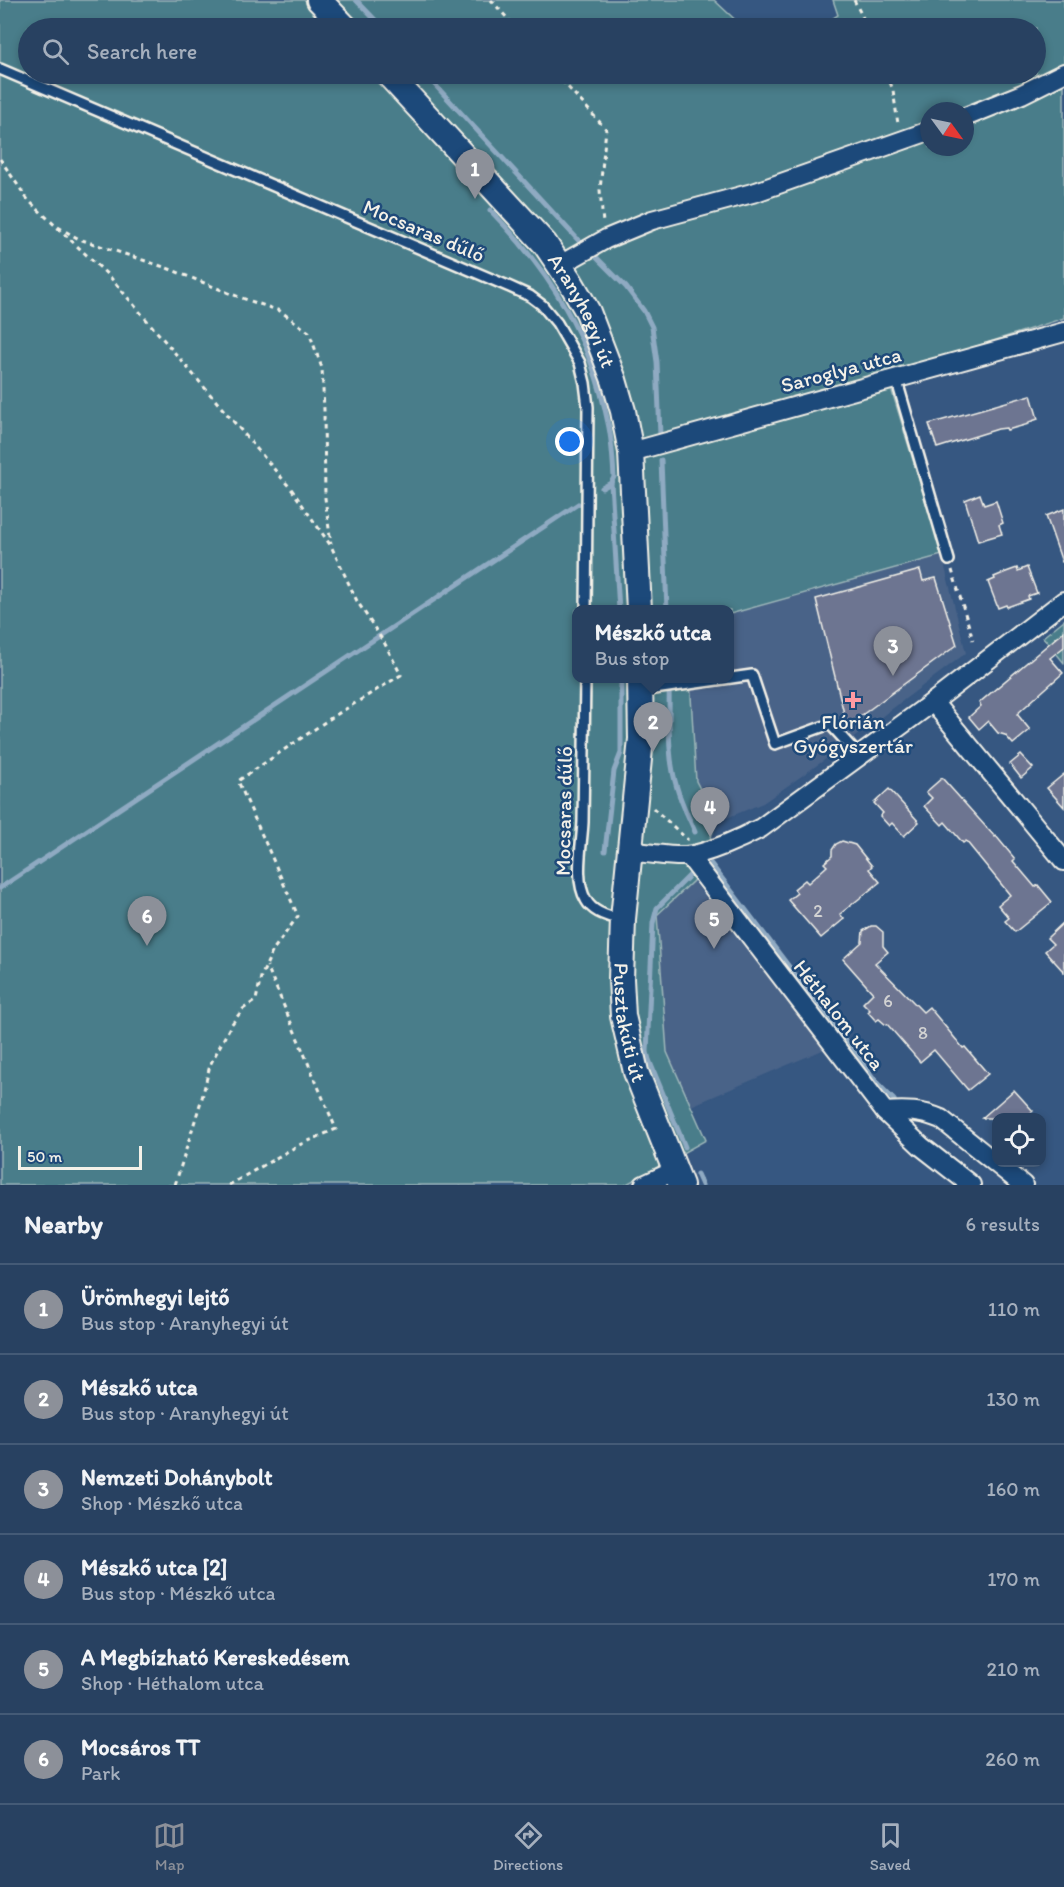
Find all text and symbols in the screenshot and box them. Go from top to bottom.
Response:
search box [18,18,1046,84]
icon: search [39,35,72,68]
text: Search here [87,38,197,65]
north arrow [920,102,974,156]
pin: 1 [456,150,494,199]
street label: Mocsaras dűlő [360,194,489,267]
street label: Aranyhegyi út [543,248,621,371]
street label: Saroglya utca [778,341,904,398]
your location [555,427,584,456]
popup [572,605,734,683]
text: Mészkő utca [595,619,711,646]
pin: 3 [874,626,912,676]
text: Bus stop [595,646,669,670]
marker: Flórián Gyógyszertár [846,693,860,707]
pin: 2 [634,702,672,752]
place label: Flórián Gyógyszertár [793,709,913,758]
street label: Mocsaras dűlő [550,746,577,876]
pin: 4 [690,788,730,837]
pin: 6 [128,896,166,946]
pin: 5 [694,900,734,949]
house number: 2 [813,900,823,922]
street label: Héthalom utca [788,954,890,1075]
street label: Pusztakúti út [609,962,652,1086]
house number: 6 [883,990,893,1012]
house number: 8 [918,1022,928,1044]
map controls [992,1113,1046,1167]
button: locate [992,1113,1046,1167]
scale bar [18,1143,142,1170]
text: 50 m [27,1147,62,1166]
text: Nearby [24,1208,103,1240]
text: 6 results [966,1212,1040,1236]
text: Ürömhegyi lejtő [81,1284,230,1311]
text: 1 [39,1297,48,1321]
text: 110 m [988,1297,1040,1321]
text: Bus stop · Aranyhegyi út [81,1311,289,1335]
text: Mészkő utca [81,1374,198,1401]
text: 2 [38,1387,49,1411]
text: 130 m [986,1387,1040,1411]
text: Bus stop · Aranyhegyi út [81,1401,289,1425]
text: Nemzeti Dohánybolt [81,1464,273,1491]
text: 3 [38,1477,49,1501]
text: 160 m [987,1477,1040,1501]
text: Shop · Mészkő utca [81,1491,243,1515]
text: Mészkő utca [2] [81,1554,227,1581]
text: 4 [37,1567,50,1591]
text: 170 m [987,1567,1040,1591]
text: Bus stop · Mészkő utca [81,1581,275,1605]
text: A Megbízható Kereskedésem [81,1644,349,1671]
text: 5 [38,1657,49,1681]
text: 210 m [987,1657,1040,1681]
text: Shop · Héthalom utca [81,1671,264,1695]
text: Mocsáros TT [81,1734,200,1761]
text: 6 [38,1747,49,1771]
text: 260 m [985,1747,1040,1771]
text: Park [81,1761,120,1785]
tab: Map [153,1819,186,1874]
tab: Directions [493,1819,563,1874]
tab: Saved [870,1819,911,1874]

